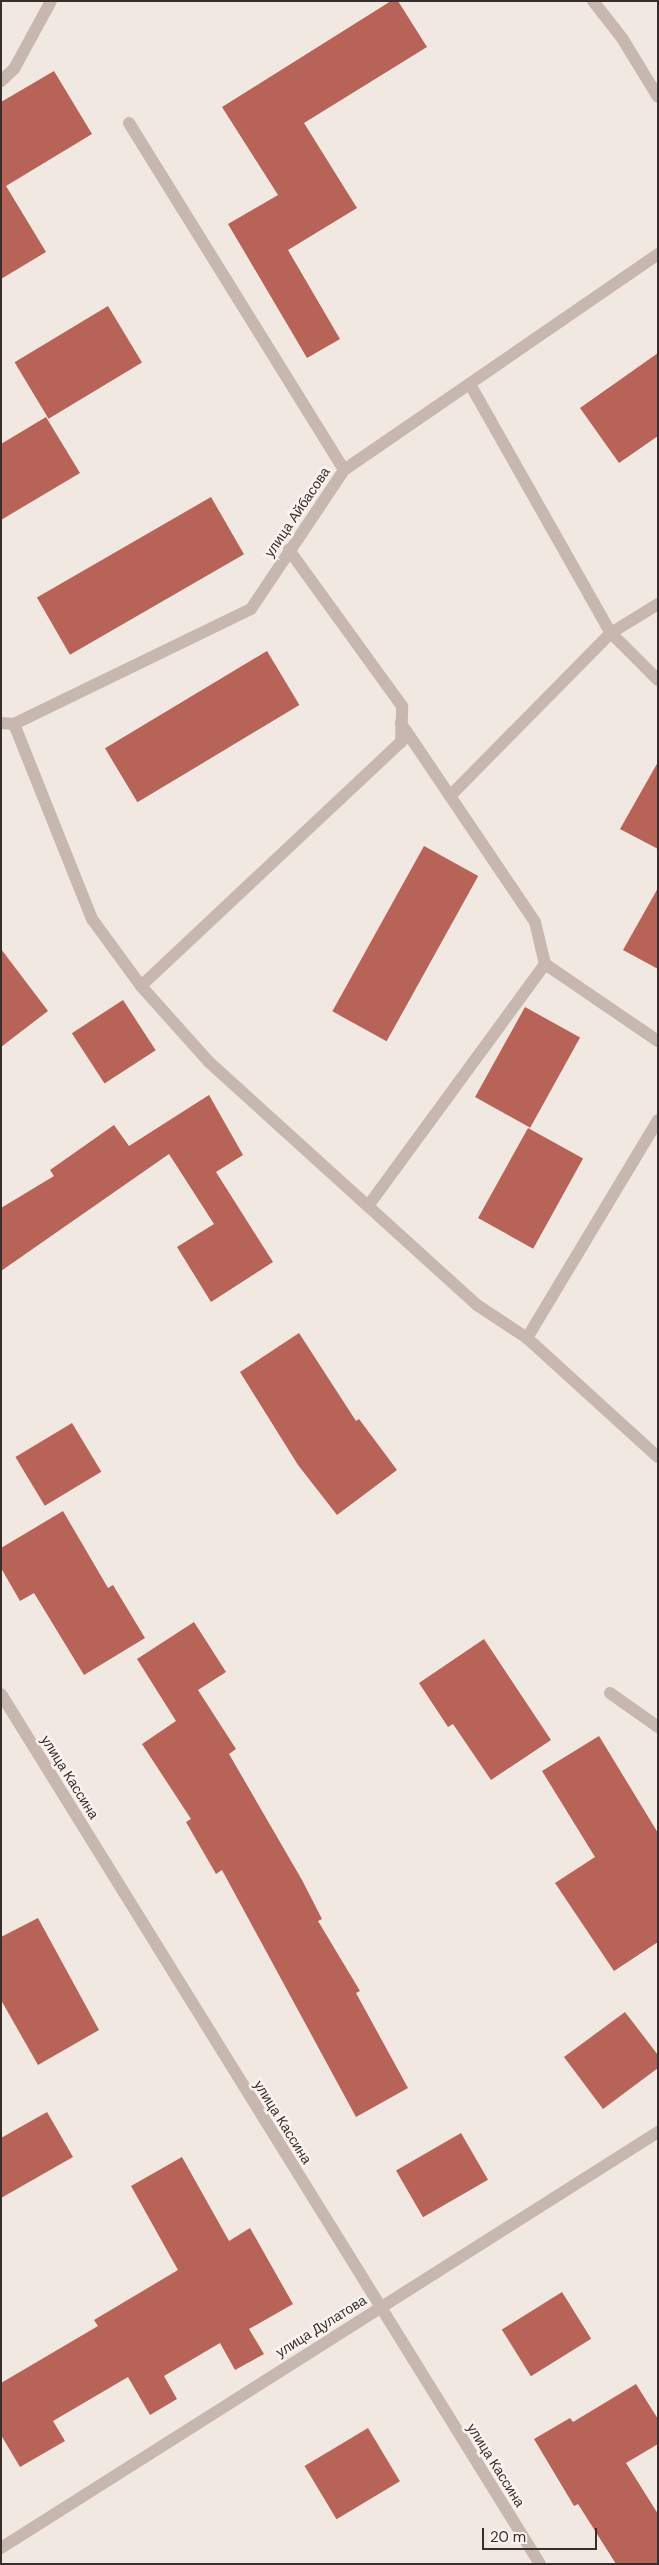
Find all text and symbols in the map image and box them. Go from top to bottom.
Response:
street label: улица Айбасова [261,464,333,560]
street label: улица Кассина [38,1732,102,1822]
street label: улица Кассина [251,2077,315,2167]
street label: улица Дулатова [273,2291,369,2361]
street label: улица Кассина [464,2420,528,2510]
scale bar [484,2518,599,2550]
text: 20 m [490,2527,526,2547]

